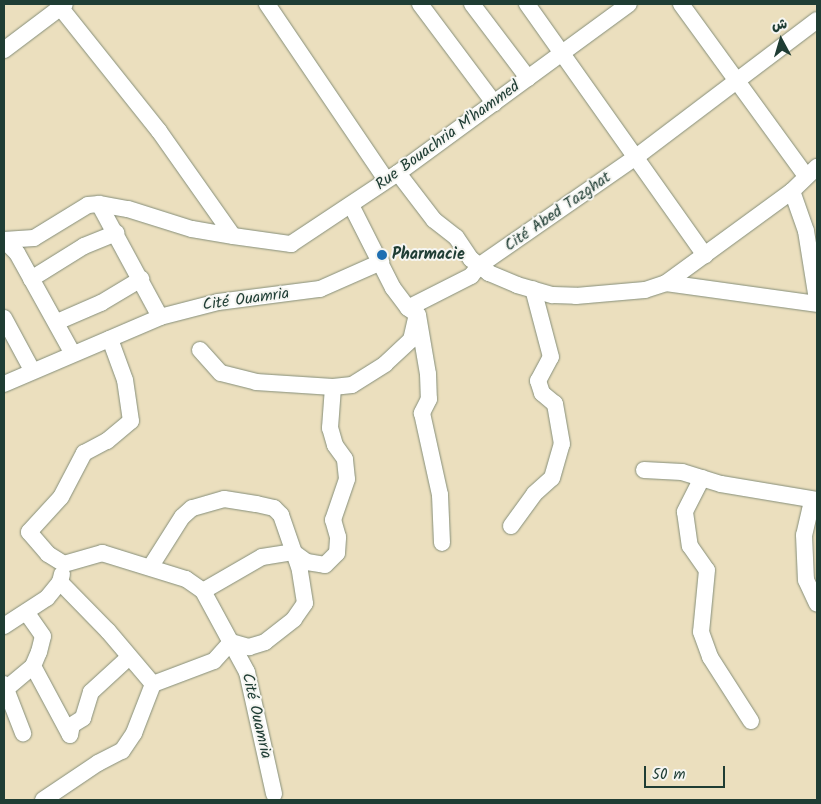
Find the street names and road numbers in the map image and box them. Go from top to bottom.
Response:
street label: Rue Bouachria M'hammed [372,77,524,195]
street label: Cité Abed Tazghat [501,168,615,256]
street label: Cité Ouamria [201,284,291,316]
street label: Cité Ouamria [237,671,275,761]

